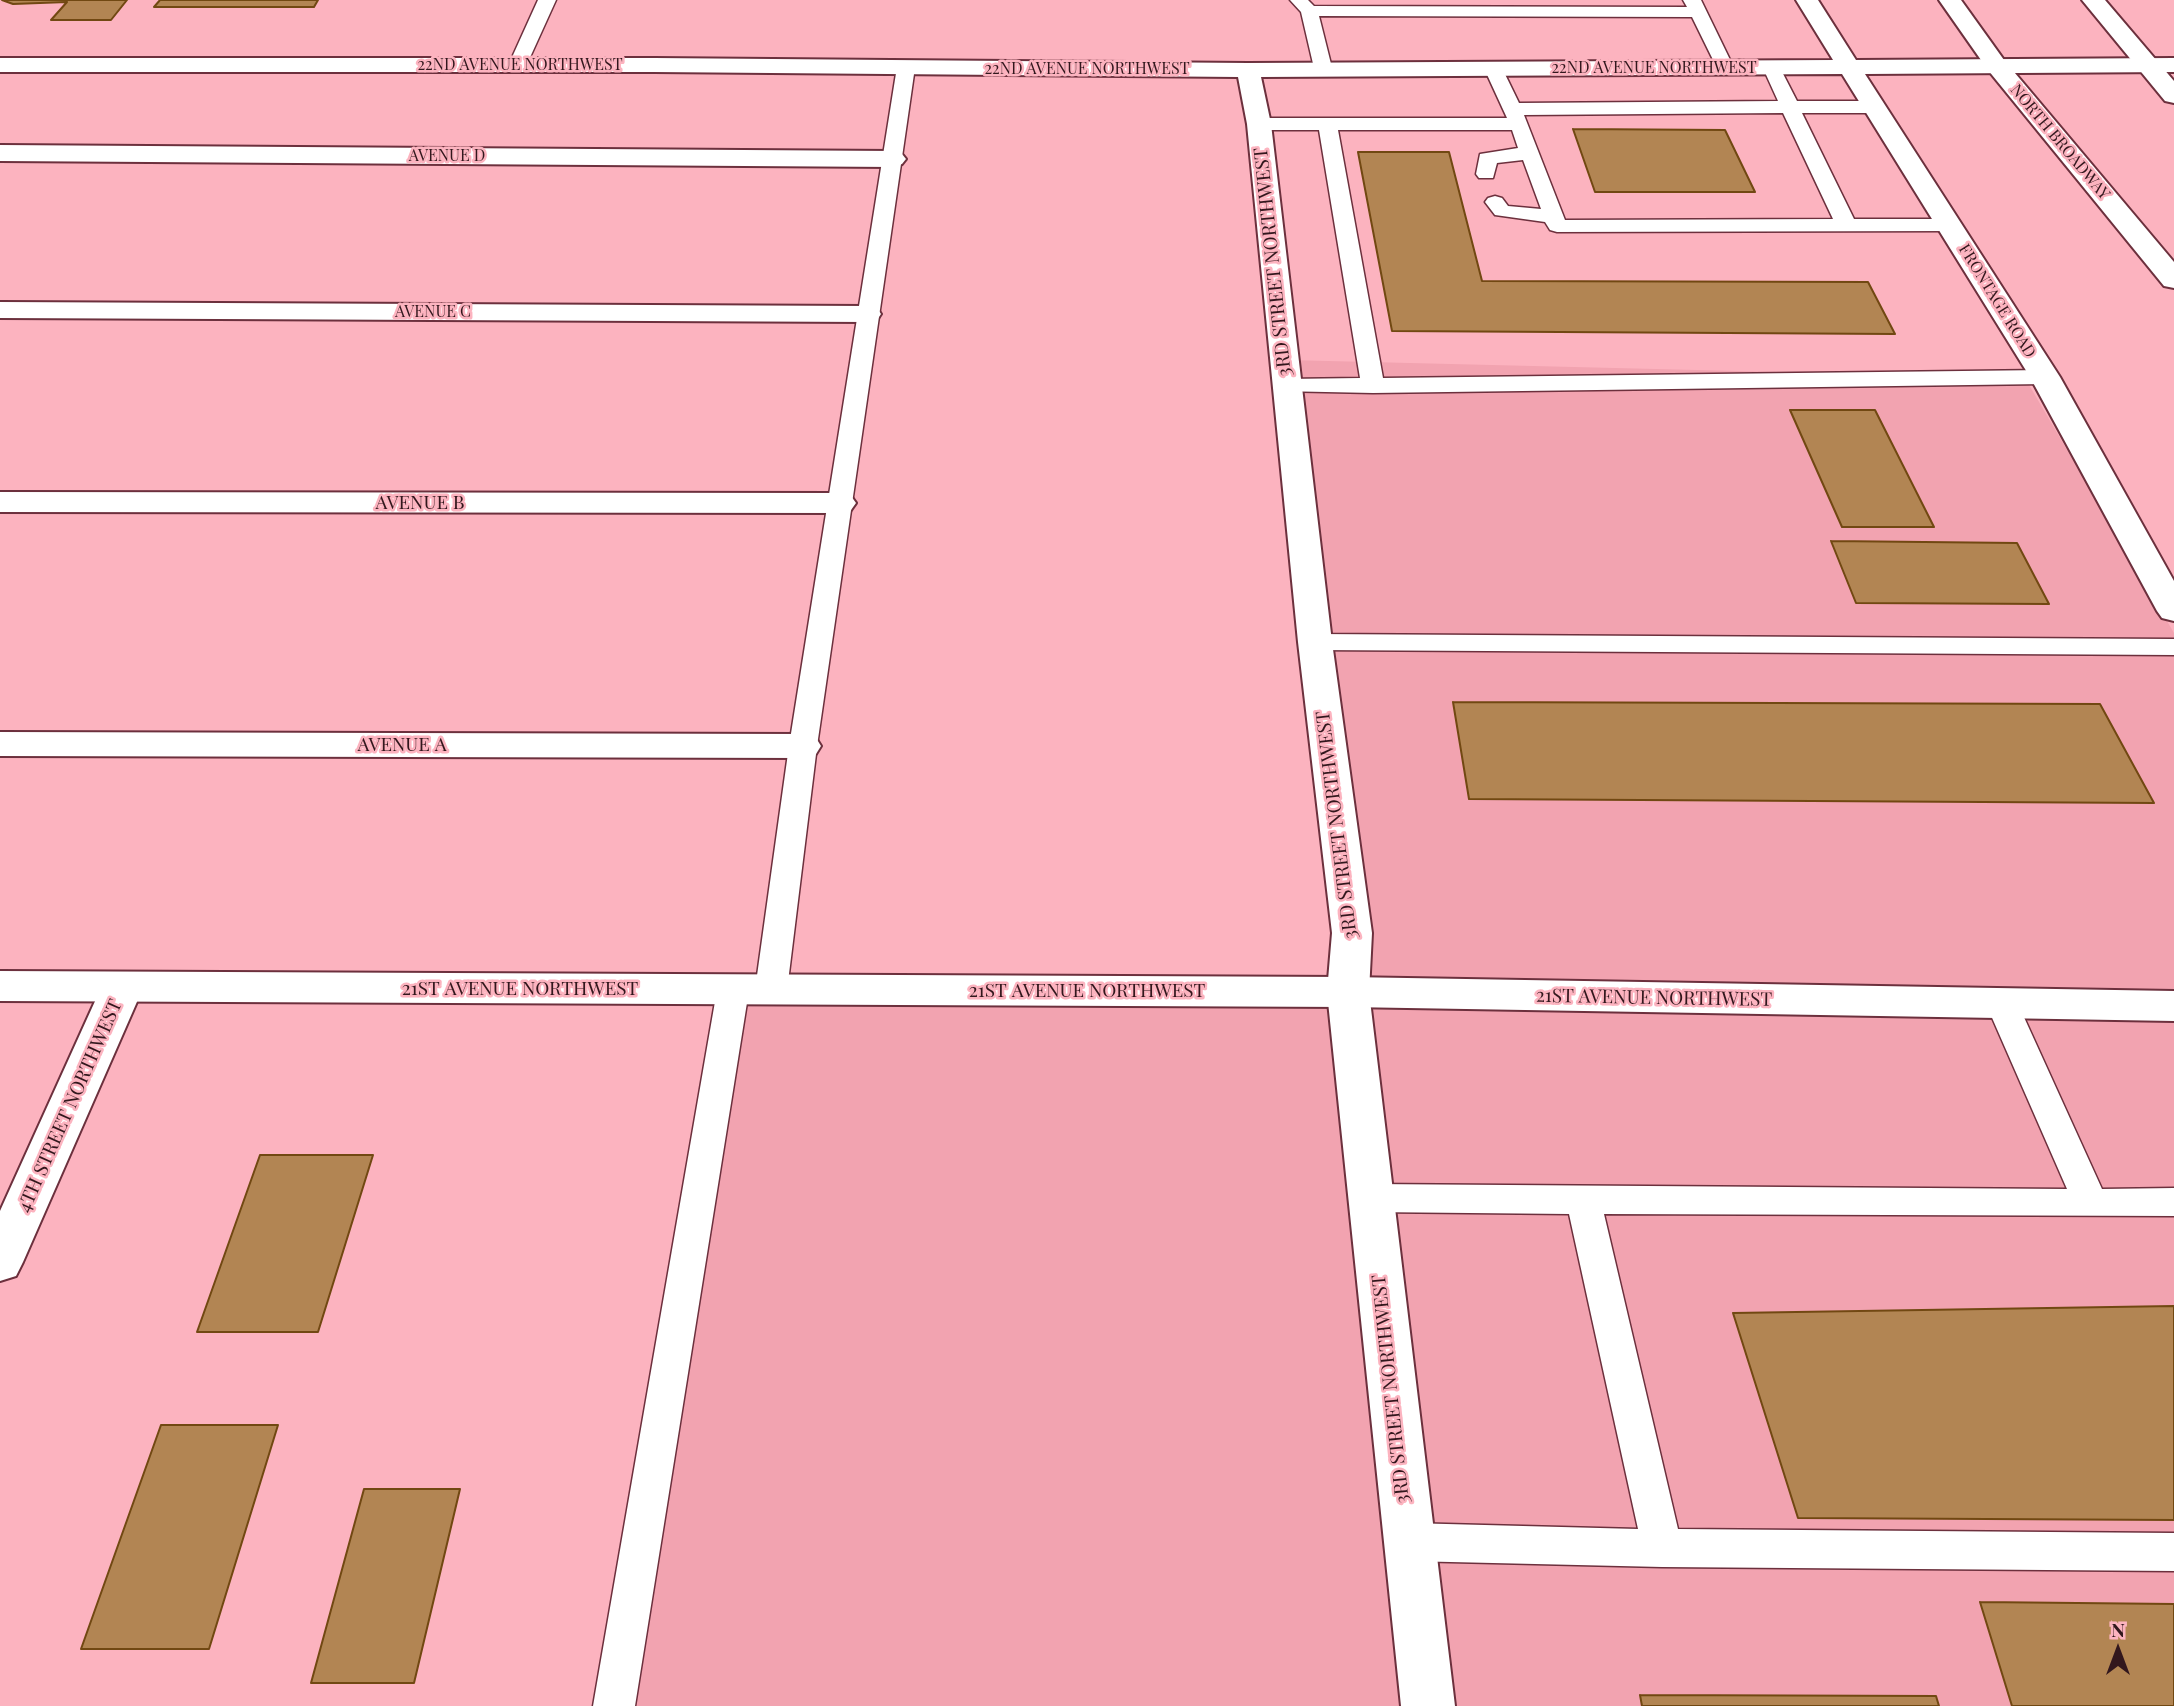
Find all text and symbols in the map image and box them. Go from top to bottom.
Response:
street label: 22ND AVENUE NORTHWEST [417,55,623,75]
street label: 22ND AVENUE NORTHWEST [1551,58,1757,78]
street label: 22ND AVENUE NORTHWEST [984,59,1190,79]
street label: NORTH BROADWAY [2006,81,2114,203]
street label: AVENUE D [409,146,485,166]
street label: 3RD STREET NORTHWEST [1250,147,1296,377]
street label: FRONTAGE ROAD [1954,241,2040,361]
street label: AVENUE C [395,302,471,322]
street label: AVENUE B [375,492,465,514]
street label: 3RD STREET NORTHWEST [1312,710,1362,940]
street label: AVENUE A [357,734,447,756]
street label: 21ST AVENUE NORTHWEST [402,978,638,1000]
street label: 21ST AVENUE NORTHWEST [969,980,1205,1002]
street label: 21ST AVENUE NORTHWEST [1536,985,1772,1011]
street label: 4TH STREET NORTHWEST [13,996,127,1216]
street label: 3RD STREET NORTHWEST [1368,1274,1414,1504]
north arrow [2083,1615,2153,1685]
text: N [2111,1616,2125,1642]

